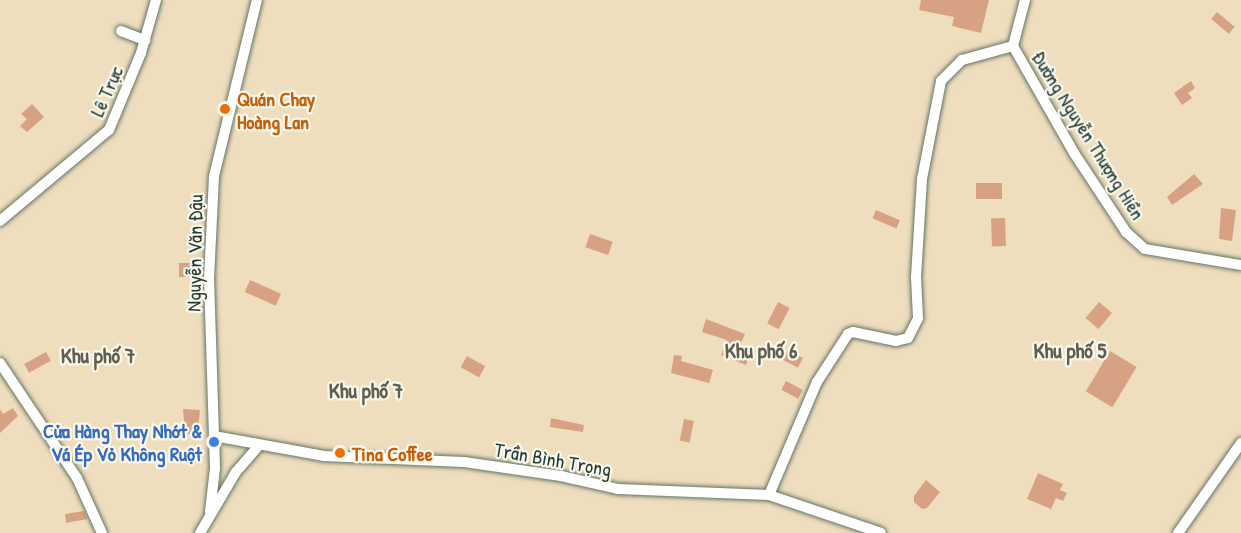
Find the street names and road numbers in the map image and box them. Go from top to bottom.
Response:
street label: Đường Nguyễn Thượng Hiền [1027,46,1151,224]
street label: Lê Trực [84,62,128,120]
street label: Nguyễn Văn Đậu [181,194,207,312]
street label: Trần Bình Trọng [493,437,613,481]

